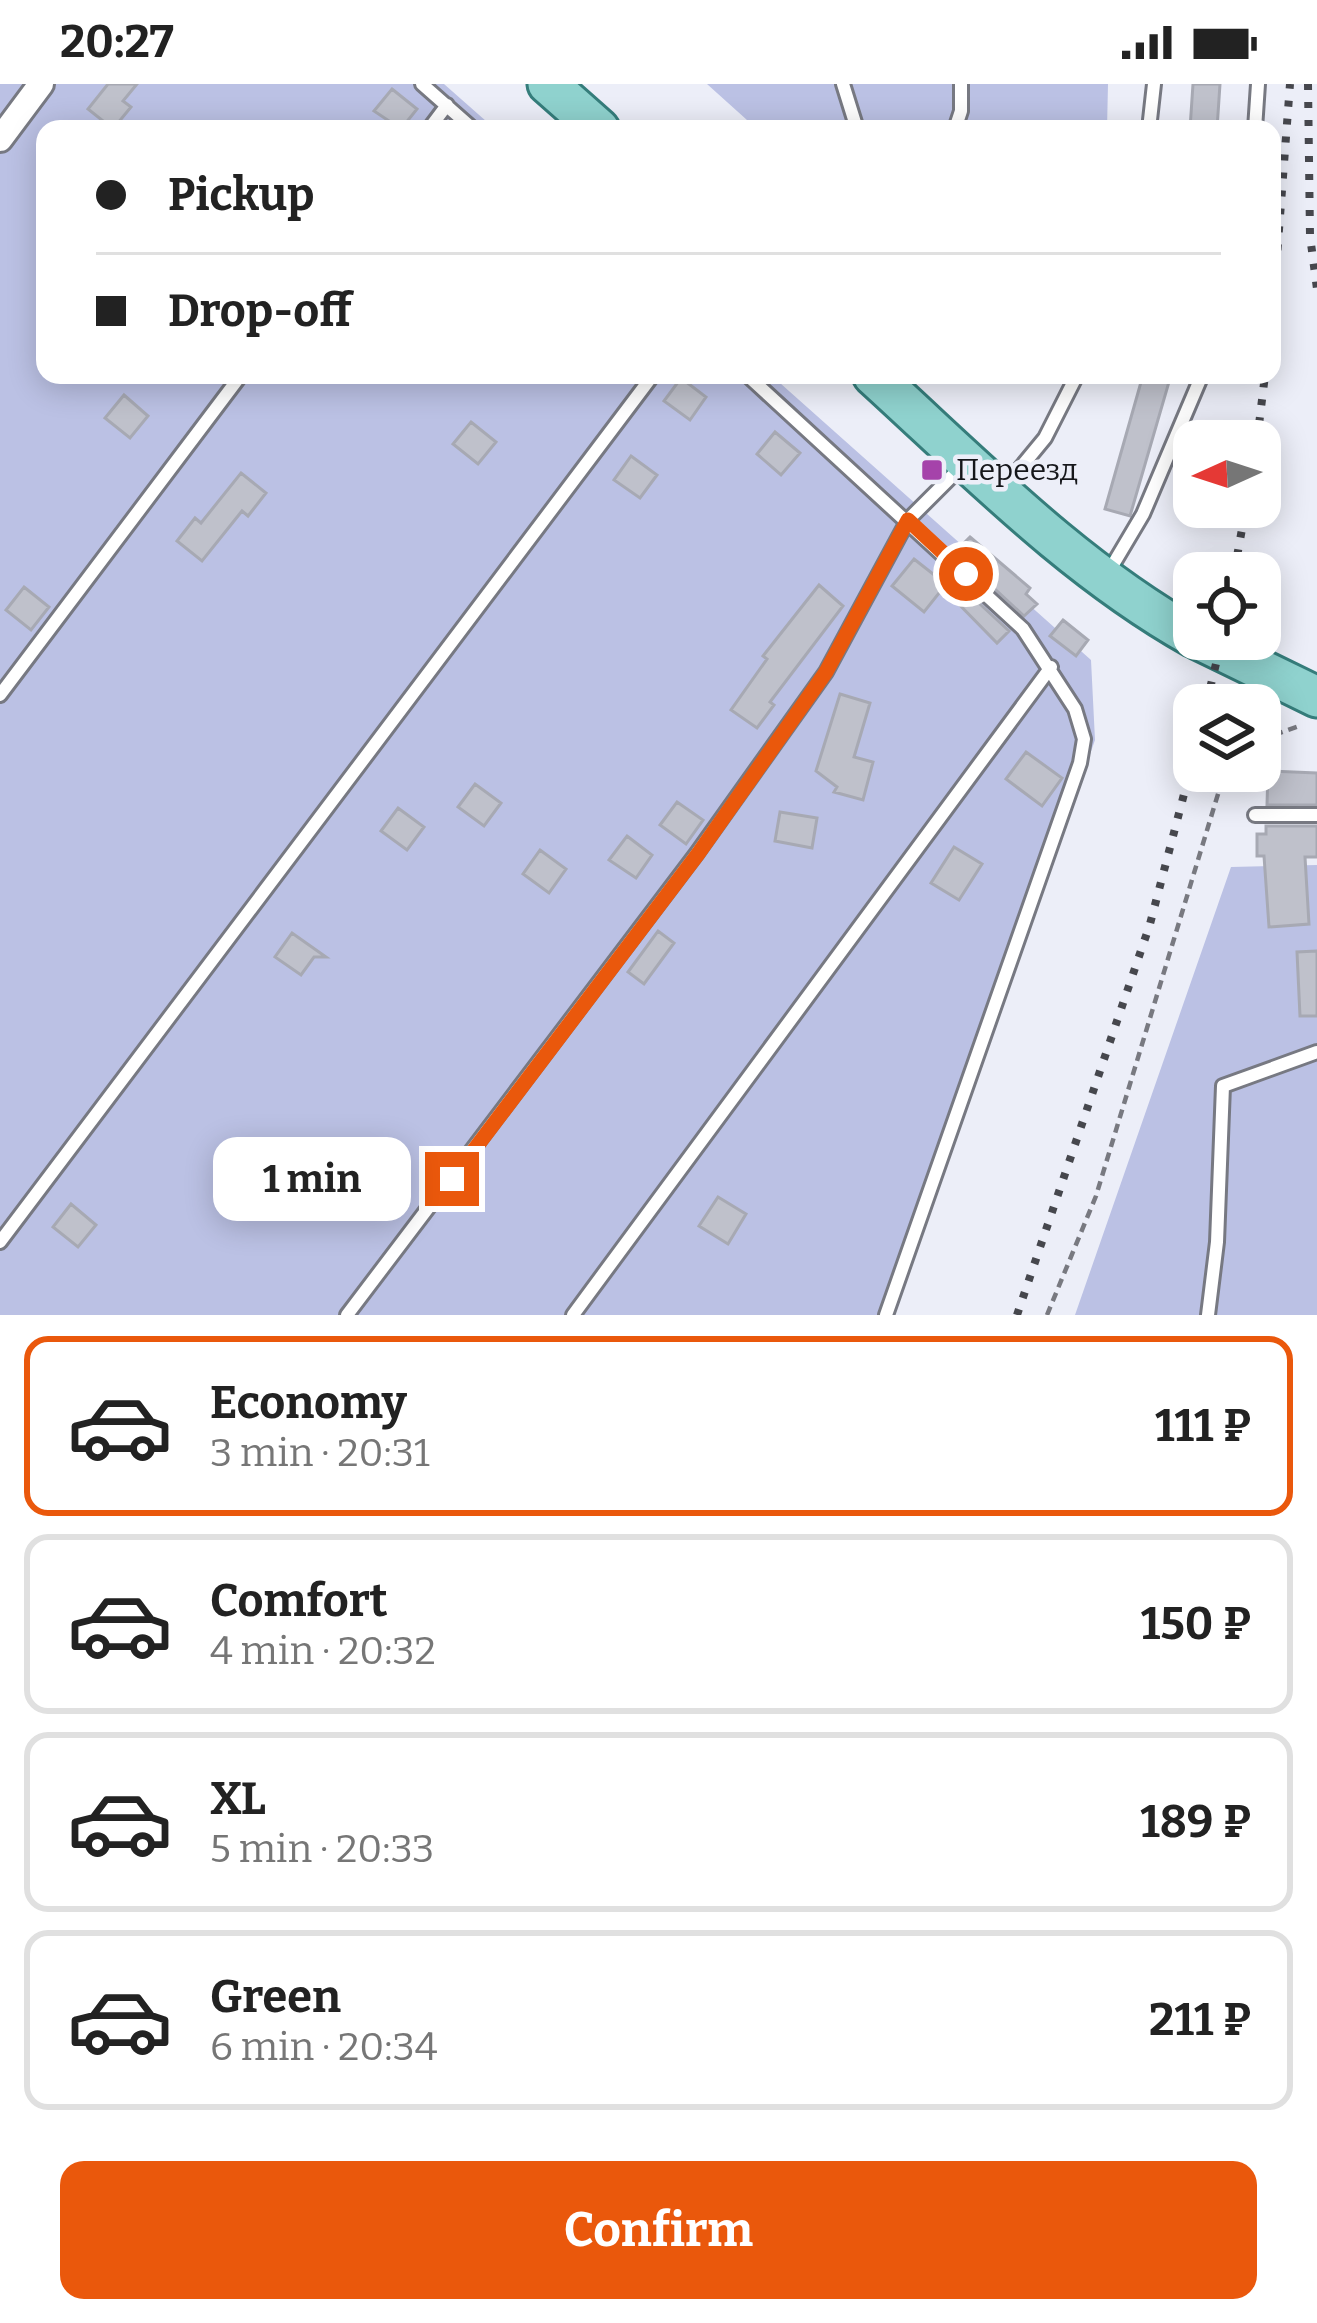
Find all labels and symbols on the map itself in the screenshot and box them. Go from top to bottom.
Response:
north arrow [1173,420,1281,528]
place label: Переезд [956,452,1078,488]
marker: Переезд [919,457,945,483]
route start [939,547,993,601]
callout: 1 min [212,1137,410,1221]
route end [425,1152,479,1206]

